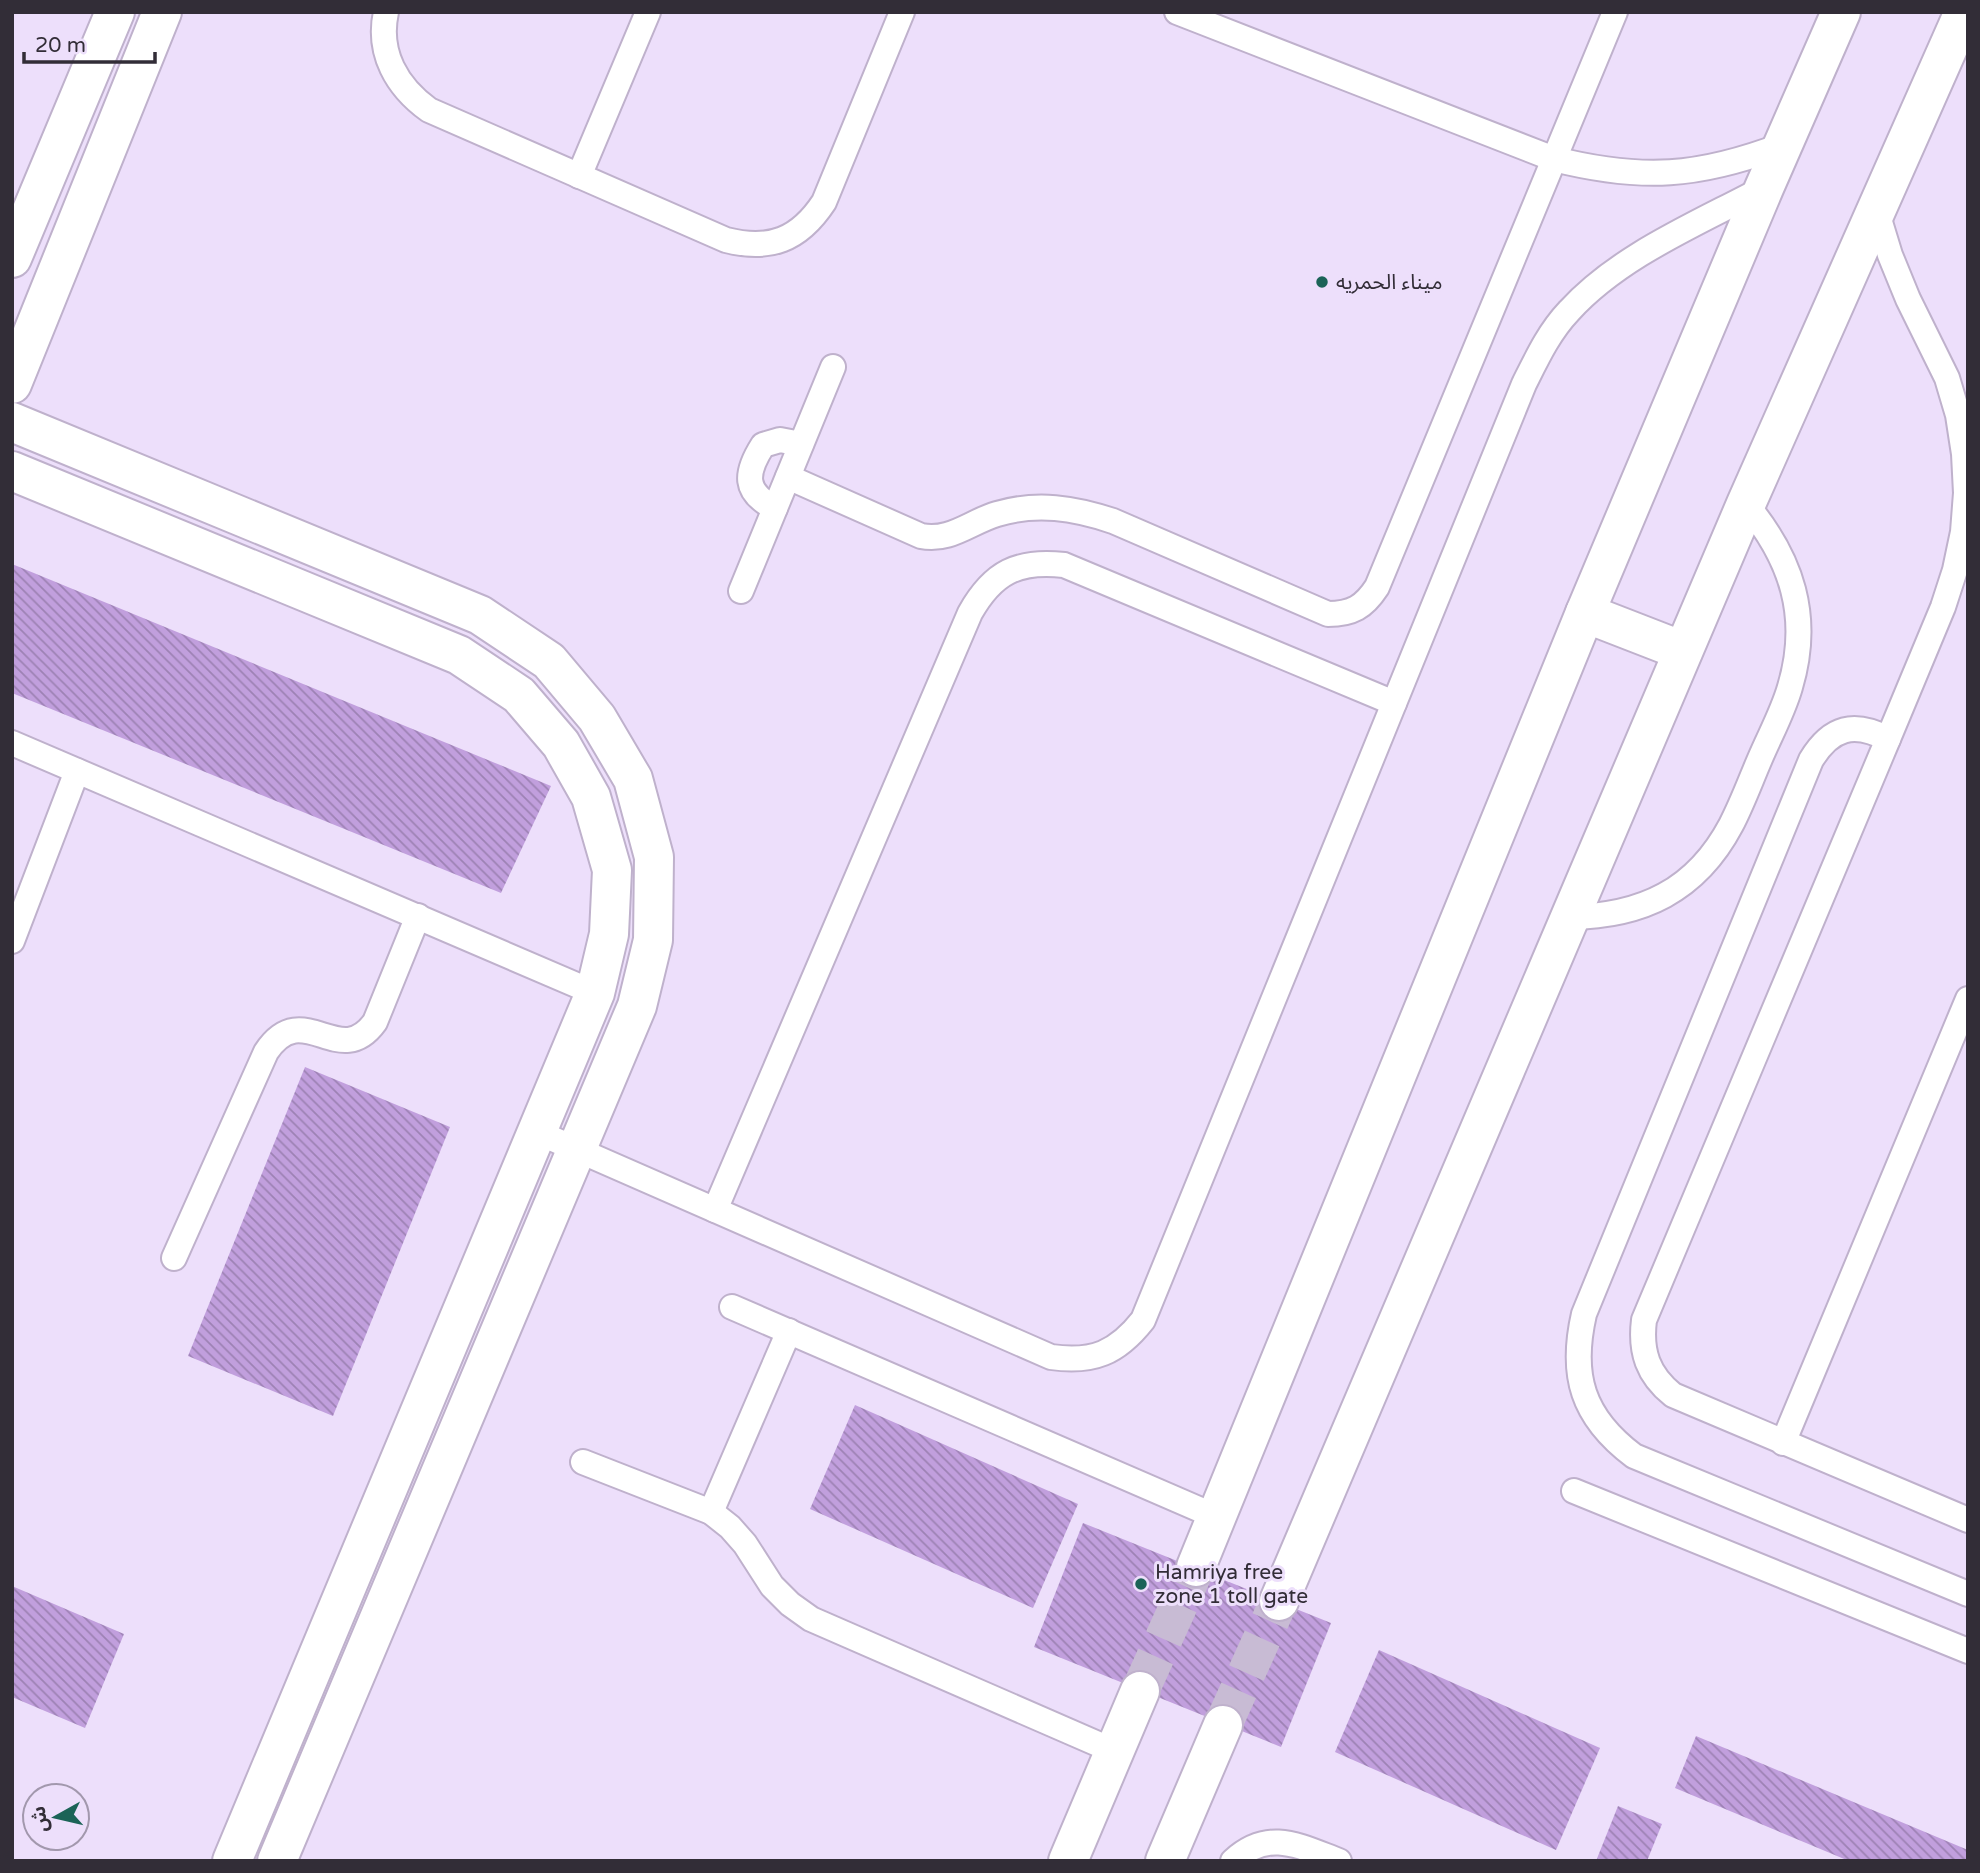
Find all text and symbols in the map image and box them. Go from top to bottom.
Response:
scale bar [24,21,156,65]
text: 20 m [35,33,86,58]
place label: ميناء الحمريه [1336,270,1442,295]
marker: ميناء الحمريه [1314,274,1330,290]
place label: Hamriya free zone 1 toll gate [1155,1560,1308,1609]
marker: Hamriya free zone 1 toll gate [1133,1576,1149,1592]
north arrow [21,1782,91,1852]
text: ش [27,1805,53,1834]

